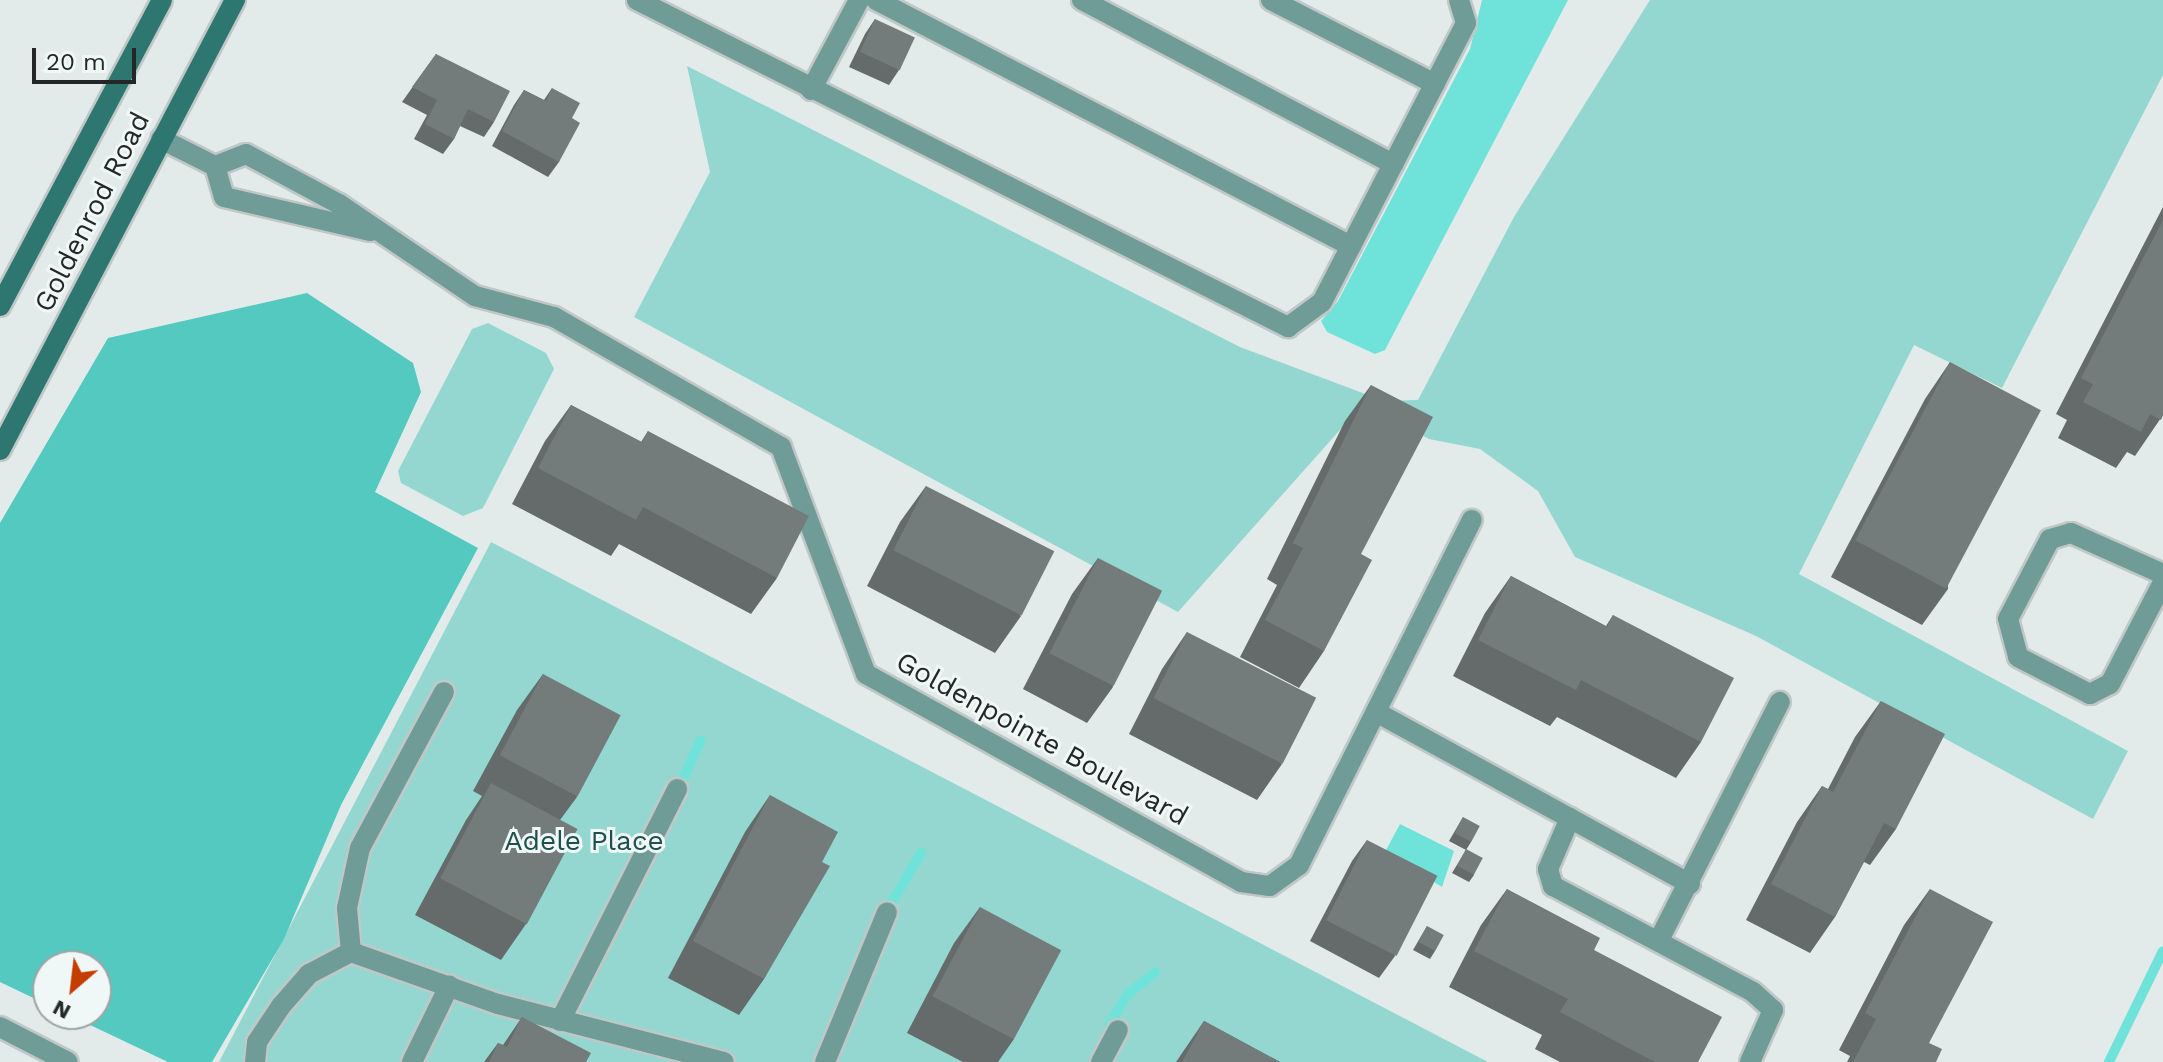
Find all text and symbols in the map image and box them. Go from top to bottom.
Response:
scale bar [36,32,140,82]
text: 20 m [46,48,106,76]
street label: Goldenrod Road [27,106,157,318]
street label: Goldenpointe Boulevard [890,645,1194,833]
park label: Adele Place [504,824,664,858]
north arrow [32,950,112,1030]
text: N [48,995,75,1025]

